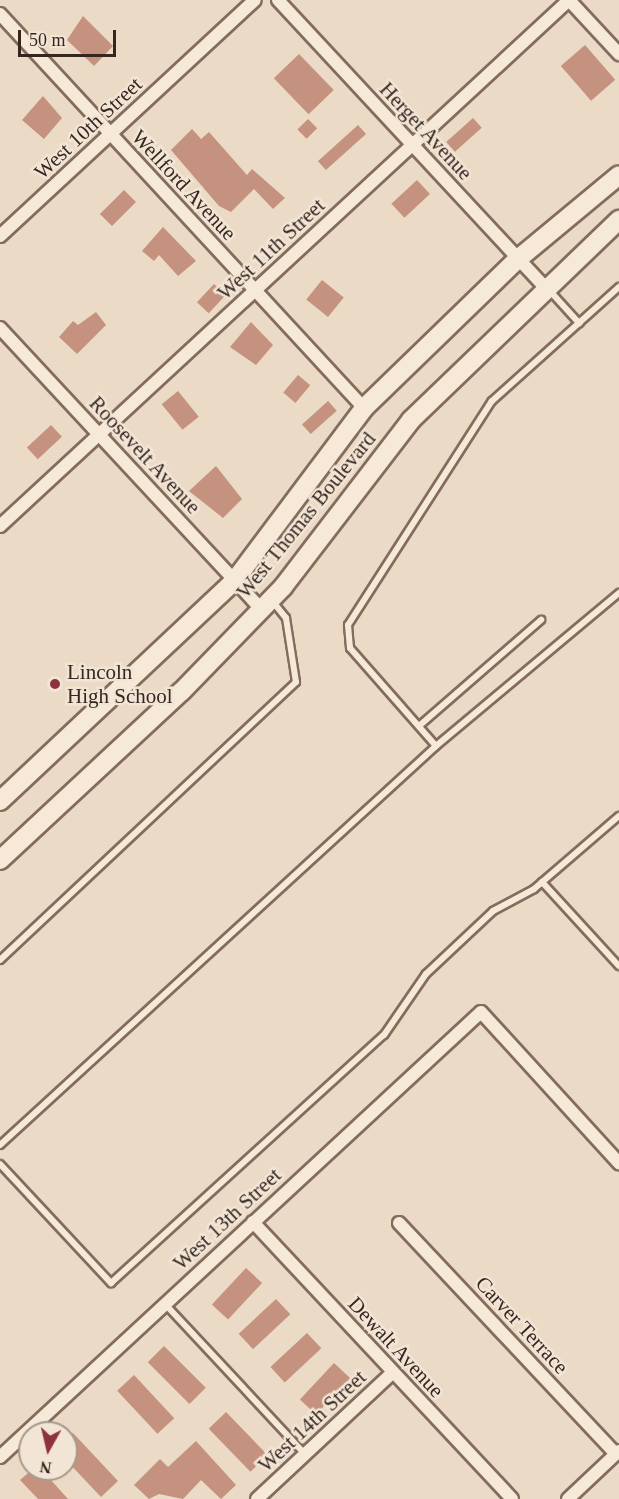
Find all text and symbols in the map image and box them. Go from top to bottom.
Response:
scale bar [21,18,118,56]
text: 50 m [29,30,66,50]
street label: West 10th Street [29,72,147,184]
street label: Herget Avenue [374,76,478,186]
street label: Wellford Avenue [126,124,242,246]
street label: West 11th Street [212,193,330,305]
street label: Roosevelt Avenue [84,390,206,520]
street label: West Thomas Boulevard [231,427,381,603]
place label: Lincoln High School [67,659,173,709]
marker: Lincoln High School [48,677,62,691]
street label: West 13th Street [168,1163,286,1275]
street label: Carver Terrace [470,1271,574,1379]
street label: Dewalt Avenue [343,1291,449,1403]
street label: West 14th Street [253,1365,371,1477]
north arrow [18,1421,78,1481]
text: N [39,1458,53,1477]

